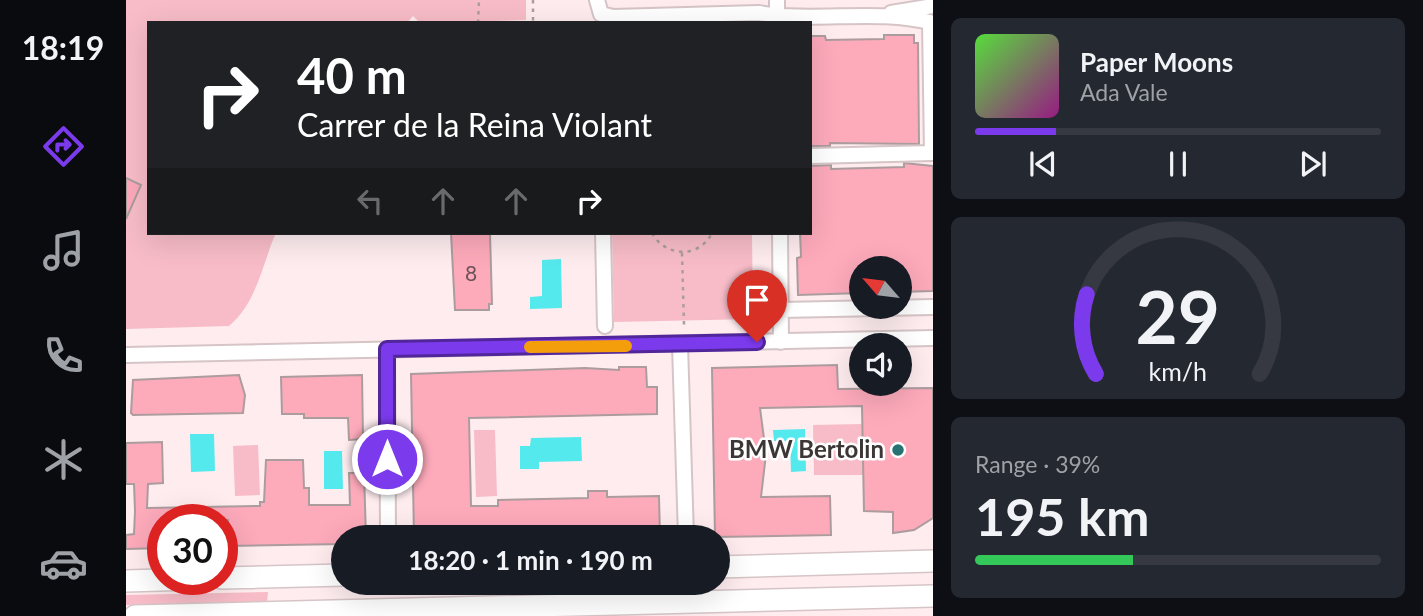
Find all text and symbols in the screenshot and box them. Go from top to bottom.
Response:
text: 18:19 [22,28,104,67]
text: 40 m [297,46,407,104]
text: Paper Moons [1080,46,1233,78]
icon: right [182,49,273,140]
text: Ada Vale [1080,78,1168,106]
text: Carrer de la Reina Violant [297,105,652,144]
icon: directions [39,122,88,171]
icon: previous [1024,145,1062,183]
icon: pause [1159,145,1197,183]
icon: next [1294,145,1332,183]
icon: left [351,182,389,220]
icon: ahead [424,182,462,220]
icon: ahead [497,182,535,220]
icon: right [570,182,608,220]
icon: music [39,226,88,275]
north arrow [849,256,912,318]
map controls [849,256,912,396]
house number: 8 [465,260,477,285]
pin [727,270,787,342]
text: 29 [1136,272,1220,360]
icon: arrive [738,281,776,319]
icon: phone [39,331,88,380]
button: sound [849,333,912,396]
text: km/h [1149,356,1207,386]
position arrow [350,422,424,496]
place label: BMW Bertolin [729,434,884,463]
icon: climate [39,435,88,484]
marker: BMW Bertolin [890,442,906,458]
text: Range · 39% [975,450,1100,478]
text: 195 km [975,485,1149,547]
speed limit sign: 30 [147,504,238,595]
icon: car [39,539,88,588]
text: 18:20 · 1 min · 190 m [408,544,653,576]

